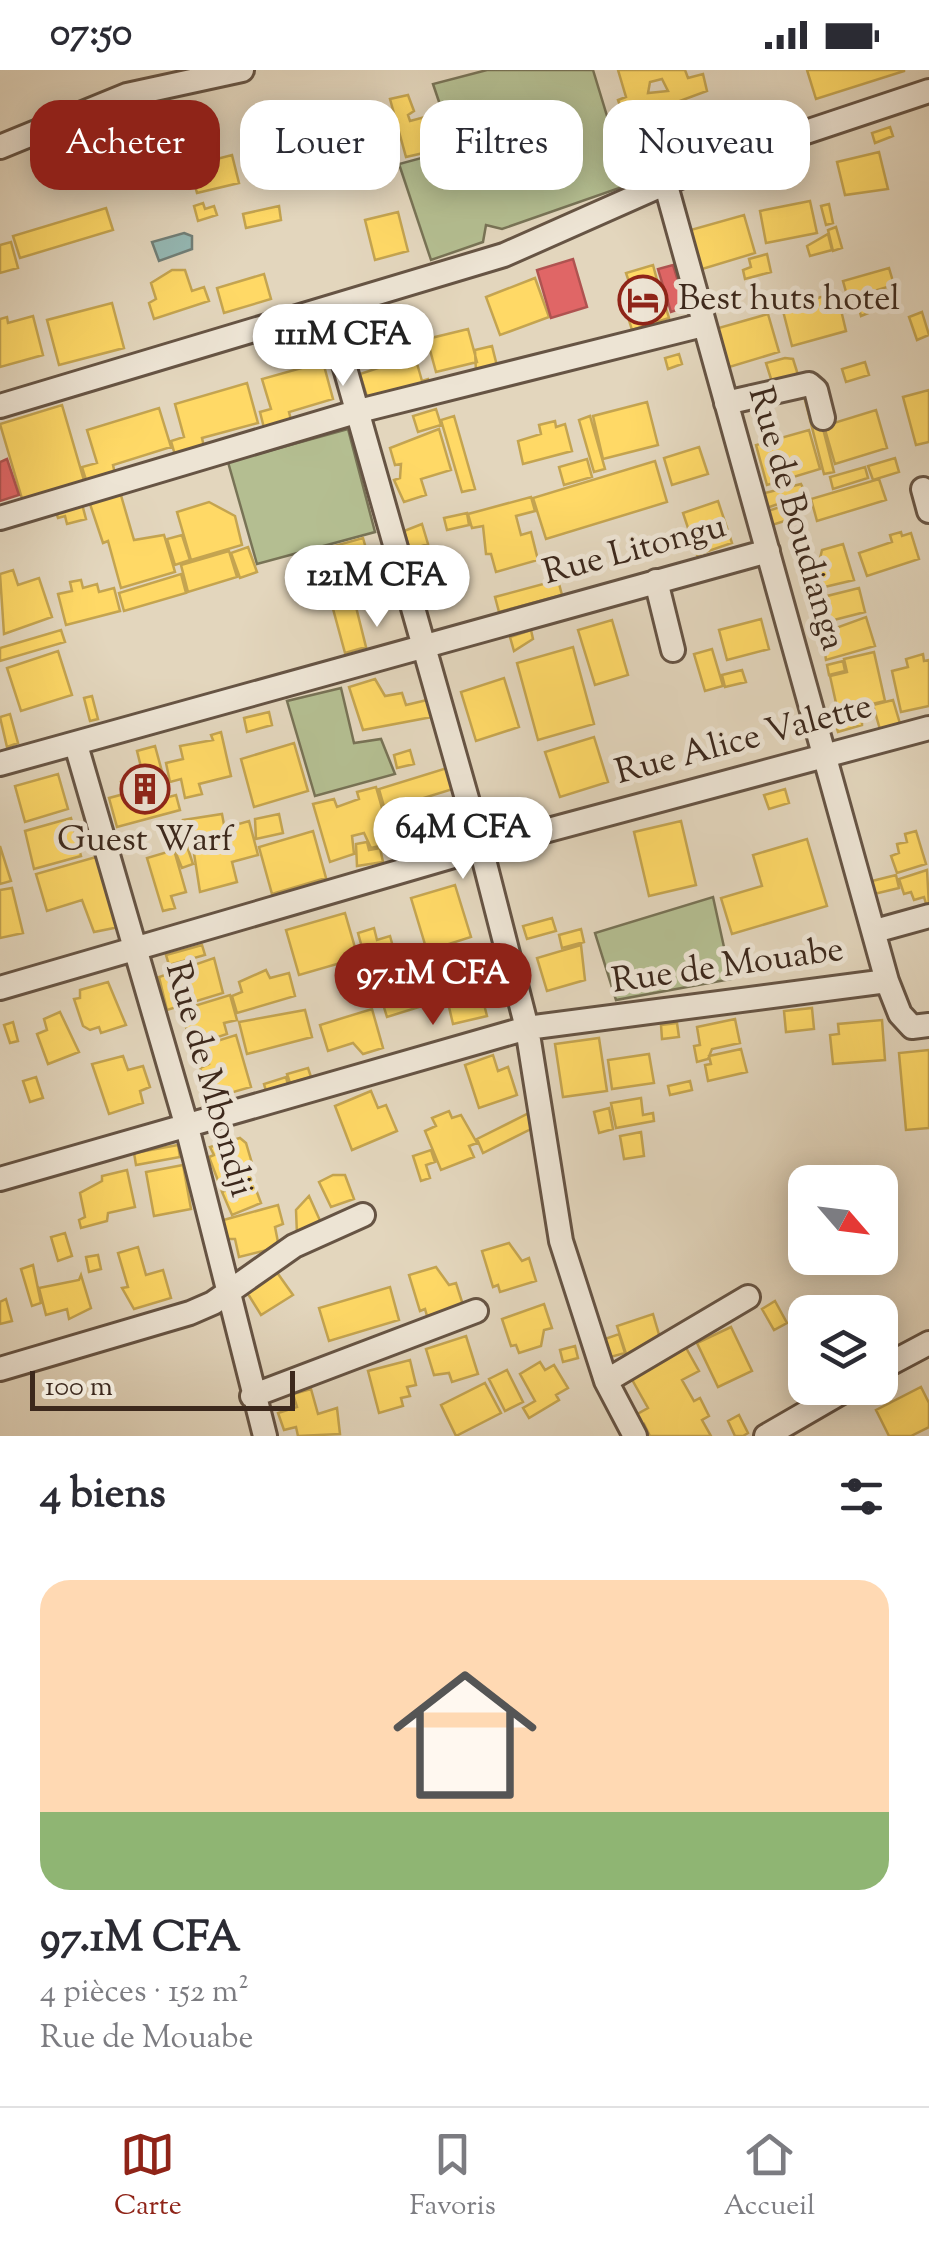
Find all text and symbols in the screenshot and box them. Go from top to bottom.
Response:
text: 07:50 [50,8,132,62]
chip: Acheter [30,100,220,190]
chip: Louer [240,100,400,190]
chip: Filtres [420,100,583,190]
chip: Nouveau [603,100,810,190]
hotel icon: Best huts hotel [617,274,669,326]
place label: Best huts hotel [678,275,900,326]
pin: 111M CFA [240,304,446,389]
text: 111M CFA [275,313,411,359]
street label: Rue de Boudianga [733,381,857,657]
street label: Rue Litongu [538,502,732,600]
pin: 121M CFA [274,545,480,630]
text: 121M CFA [307,554,447,600]
street label: Rue Alice Valette [610,682,878,800]
building icon: Guest Warf [119,763,171,815]
pin: 64M CFA [371,797,555,882]
text: 64M CFA [395,806,531,852]
place label: Guest Warf [57,816,235,867]
street label: Rue de Mouabe [609,926,847,1008]
pin: 97.1M CFA [319,943,547,1028]
text: 97.1M CFA [357,952,509,998]
street label: Rue de Mbondji [150,957,266,1203]
north arrow [788,1165,898,1275]
map controls [788,1165,898,1405]
button: layers [788,1295,898,1405]
scale bar [30,1366,295,1410]
text: 100 m [45,1368,113,1408]
text: 4 biens [40,1466,166,1526]
icon: filters [834,1469,889,1524]
icon: home [375,1645,555,1825]
text: 97.1M CFA [40,1910,241,1970]
text: 4 pièces · 152 m² [40,1970,249,2016]
text: Rue de Mouabe [40,2016,253,2062]
tab: Carte [114,2127,182,2227]
tab: Favoris [409,2127,496,2227]
tab: Accueil [723,2127,815,2227]

